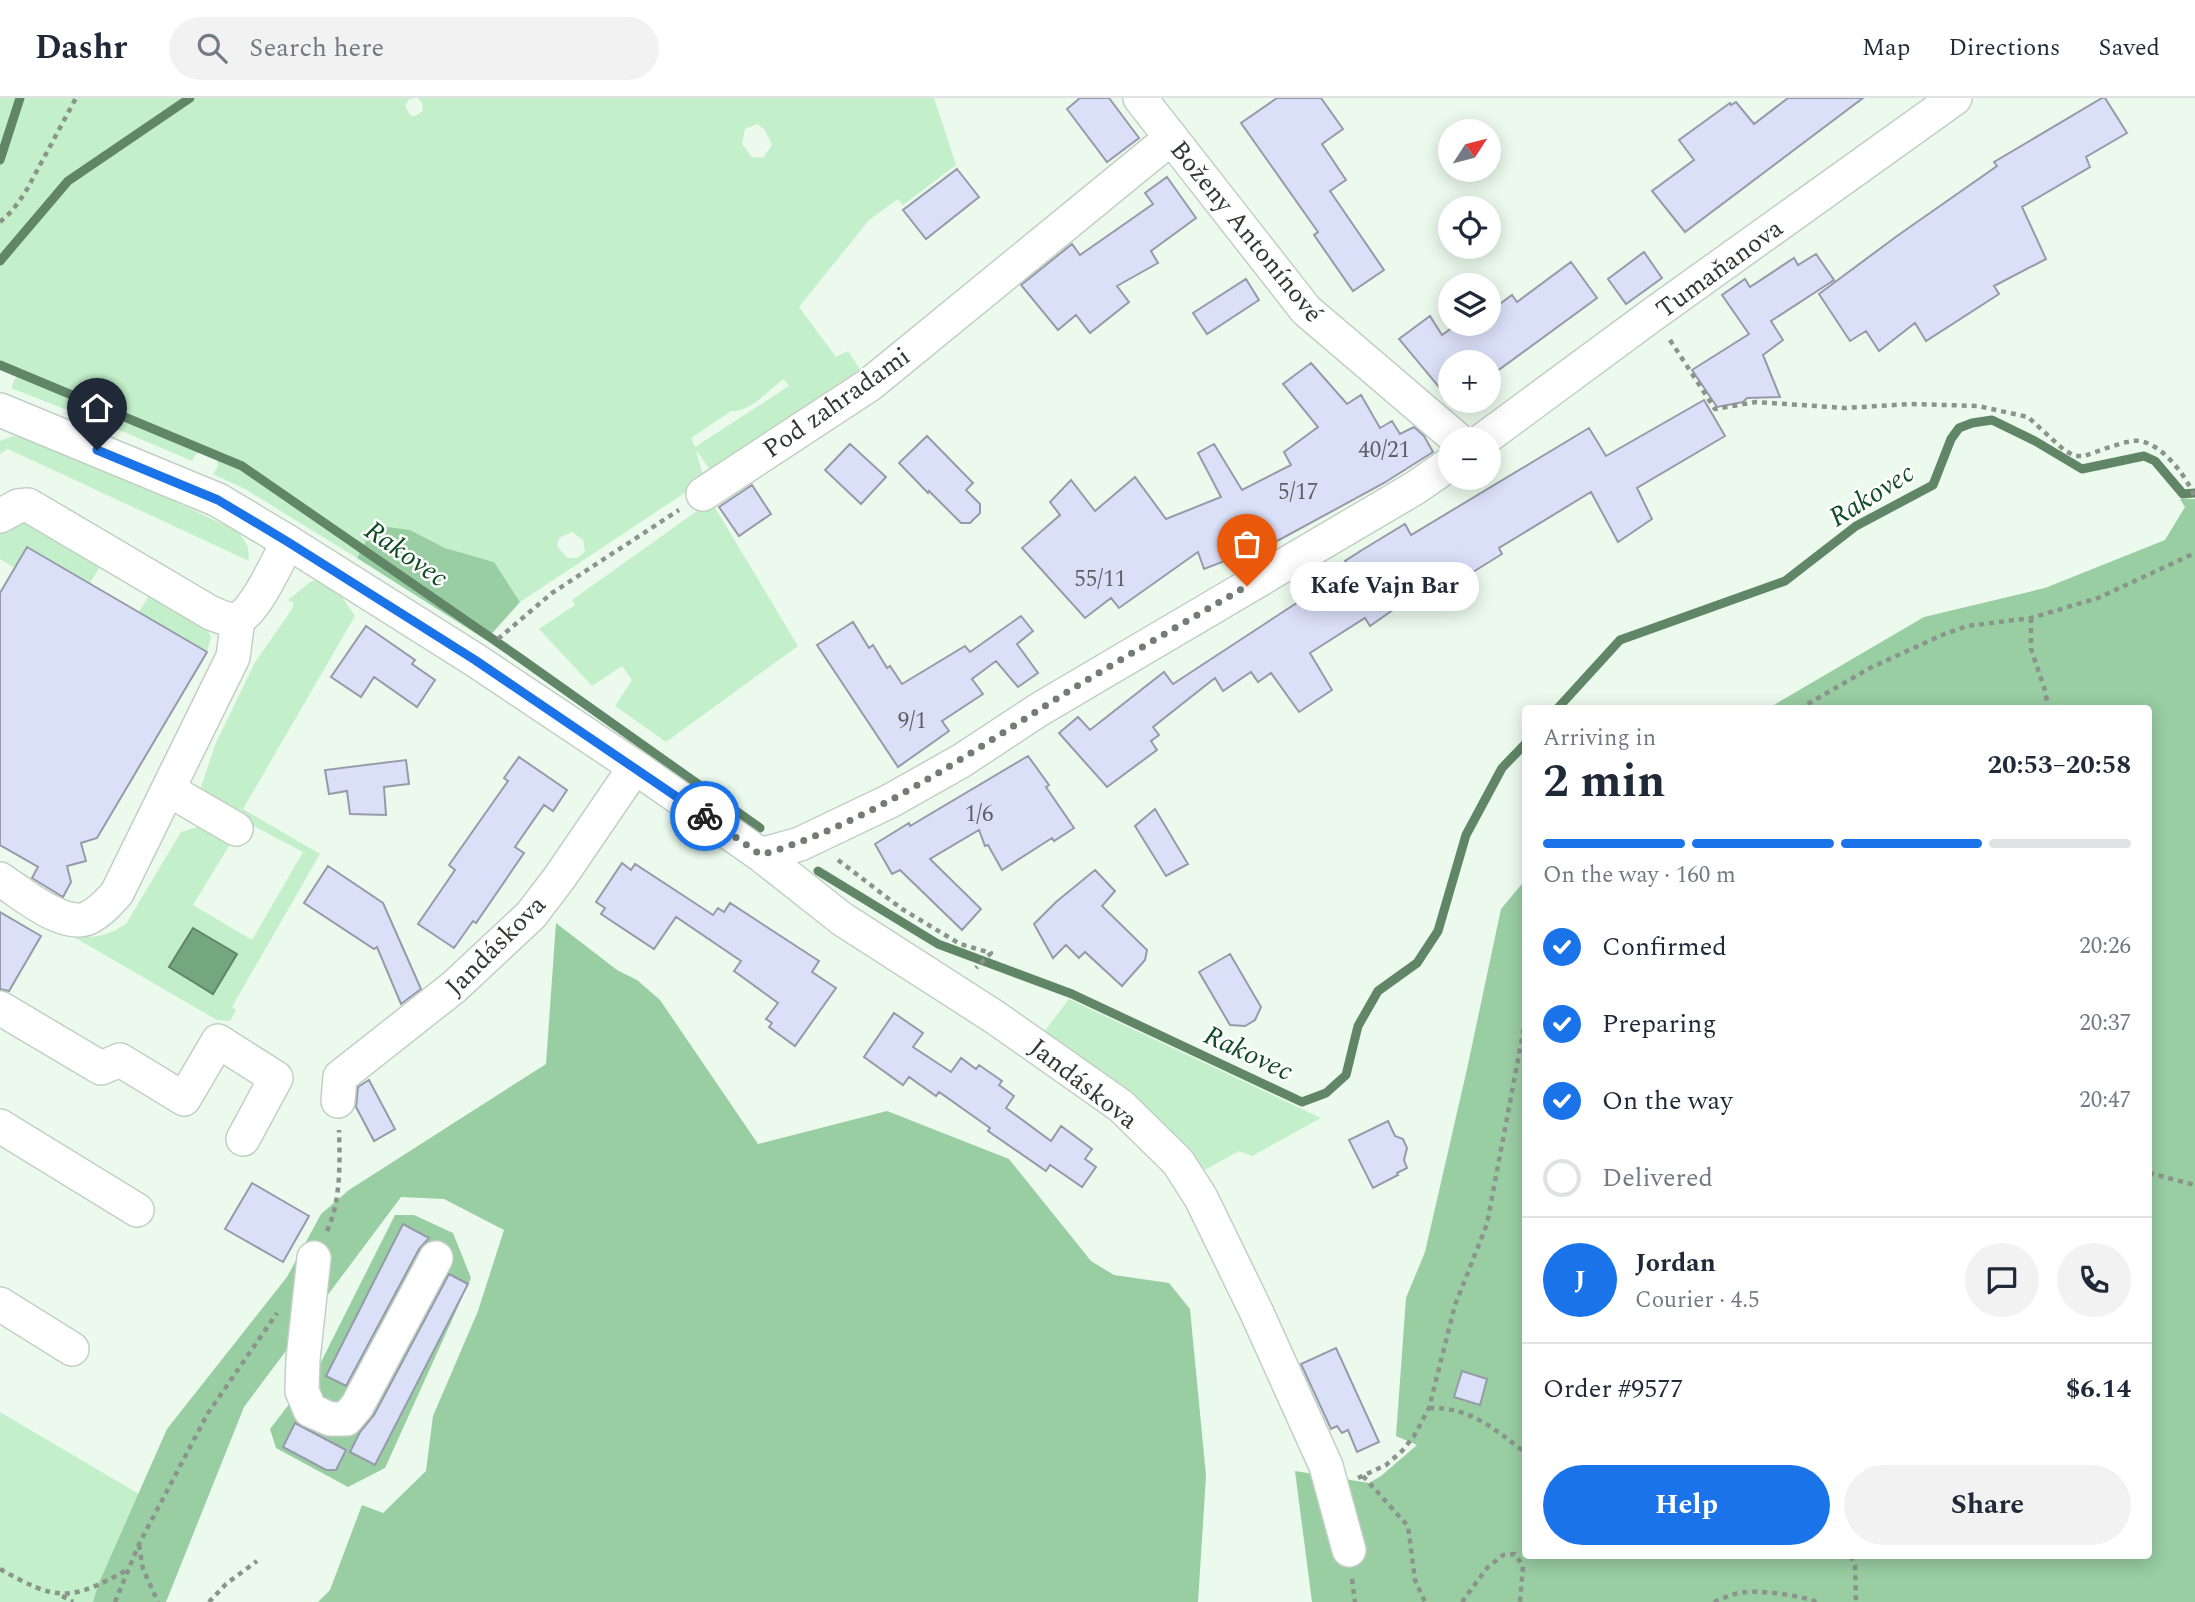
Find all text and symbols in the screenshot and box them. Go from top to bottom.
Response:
search box [169,17,659,80]
text: Dashr [35,23,127,73]
text: Search here [249,28,384,68]
icon: search [193,29,231,67]
text: Map [1862,30,1910,66]
text: Directions [1948,30,2060,66]
text: Saved [2098,30,2160,66]
north arrow [1438,119,1502,182]
map controls [1438,119,1501,490]
street label: Boženy Antonínové [1160,132,1333,332]
button: locate [1438,196,1501,259]
street label: Tumaňanova [1648,209,1792,329]
button: layers [1438,273,1501,336]
street label: Pod zahradami [754,337,919,469]
button: + [1438,350,1501,413]
pin [67,378,127,450]
icon: home [78,389,116,427]
button: − [1438,427,1501,490]
house number: 40/21 [1358,433,1410,468]
water label: Rakovec [1820,452,1923,538]
house number: 5/17 [1278,475,1318,510]
water label: Rakovec [355,510,457,599]
pin [1217,514,1277,586]
icon: bag [1228,525,1266,563]
callout: Kafe Vajn Bar [1289,561,1478,610]
house number: 55/11 [1074,562,1126,597]
text: Kafe Vajn Bar [1310,569,1459,604]
house number: 9/1 [898,704,926,739]
text: Arriving in [1543,721,1656,756]
text: 20:53–20:58 [1987,745,2131,785]
text: 2 min [1543,747,1665,817]
courier [670,781,740,851]
icon: bike [686,797,724,835]
house number: 1/6 [965,797,993,832]
text: On the way · 160 m [1543,858,1736,893]
street label: Jandáskova [436,886,556,1005]
text: Confirmed [1602,927,1727,967]
icon: check [1543,928,1581,966]
text: 20:26 [2079,929,2131,964]
text: Preparing [1602,1004,1716,1044]
icon: check [1543,1005,1581,1043]
text: 20:37 [2079,1006,2131,1041]
water label: Rakovec [1197,1014,1300,1093]
street label: Jandáskova [1020,1028,1147,1139]
text: On the way [1602,1081,1733,1121]
icon: check [1543,1082,1581,1120]
text: 20:47 [2079,1083,2131,1118]
text: Delivered [1602,1158,1713,1198]
text: Jordan [1635,1243,1716,1283]
button: chat [1965,1243,2039,1317]
button: phone [2057,1243,2131,1317]
text: J [1574,1260,1586,1300]
text: Courier · 4.5 [1635,1283,1760,1318]
text: Order #9577 [1543,1369,1683,1409]
text: $6.14 [2066,1369,2131,1409]
button: Help [1543,1465,1830,1545]
button: Share [1844,1465,2131,1545]

